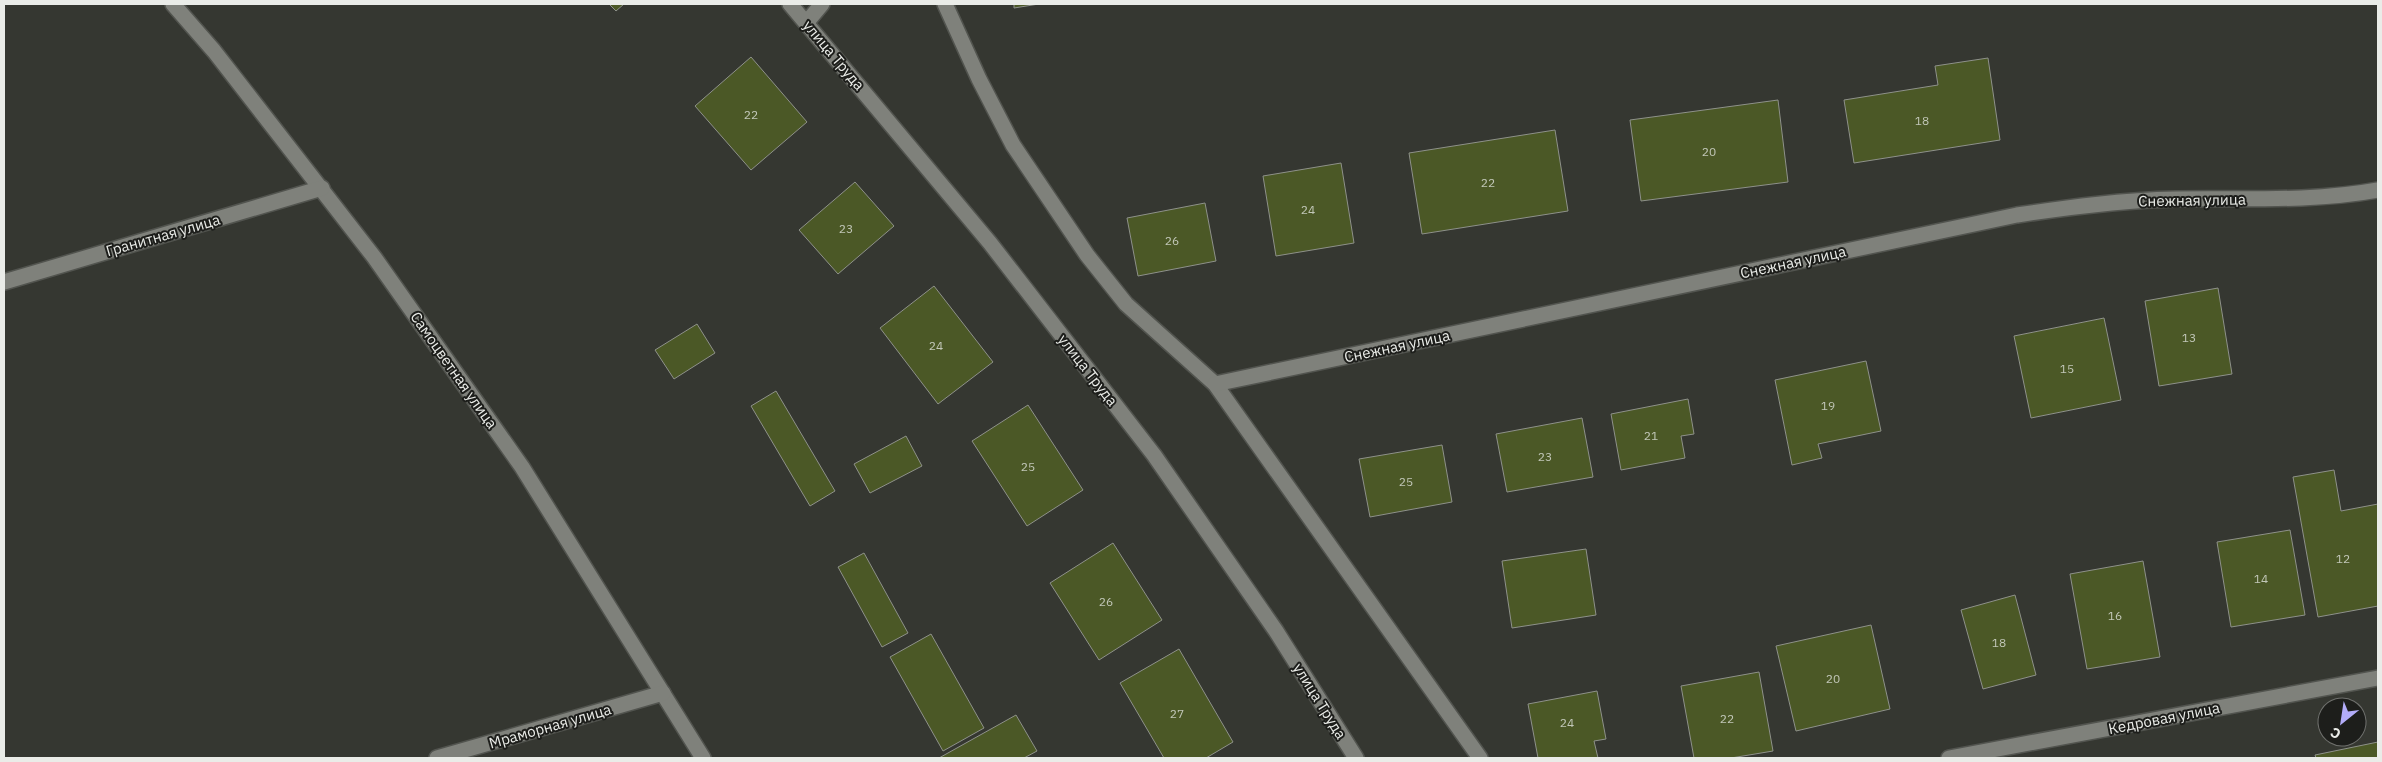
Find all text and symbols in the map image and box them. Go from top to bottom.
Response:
street label: улица Труда [799,16,869,94]
house number: 22 [744,107,758,122]
house number: 18 [1915,113,1929,128]
house number: 20 [1702,144,1716,159]
house number: 22 [1481,175,1495,190]
street label: Снежная улица [2138,190,2246,210]
house number: 24 [1301,202,1315,217]
street label: Гранитная улица [104,210,222,260]
house number: 23 [839,221,853,236]
house number: 26 [1165,233,1179,248]
street label: Снежная улица [1738,242,1848,282]
street label: Самоцветная улица [406,308,502,432]
street label: Снежная улица [1342,326,1452,366]
street label: улица Труда [1054,330,1122,410]
house number: 13 [2182,330,2196,345]
house number: 24 [929,338,943,353]
house number: 15 [2060,361,2074,376]
house number: 19 [1821,398,1835,413]
house number: 21 [1644,428,1658,443]
house number: 23 [1538,449,1552,464]
house number: 25 [1021,459,1035,474]
house number: 25 [1399,474,1413,489]
house number: 12 [2336,551,2350,566]
house number: 14 [2254,571,2268,586]
house number: 26 [1099,594,1113,609]
house number: 16 [2108,608,2122,623]
house number: 18 [1992,635,2006,650]
street label: улица Труда [1289,660,1351,742]
house number: 20 [1826,671,1840,686]
north arrow [2317,697,2367,747]
street label: Кедровая улица [2107,698,2221,738]
street label: Мраморная улица [487,699,613,753]
house number: 27 [1170,706,1184,721]
house number: 22 [1720,711,1734,726]
house number: 24 [1560,715,1574,730]
text: С [2327,723,2344,743]

